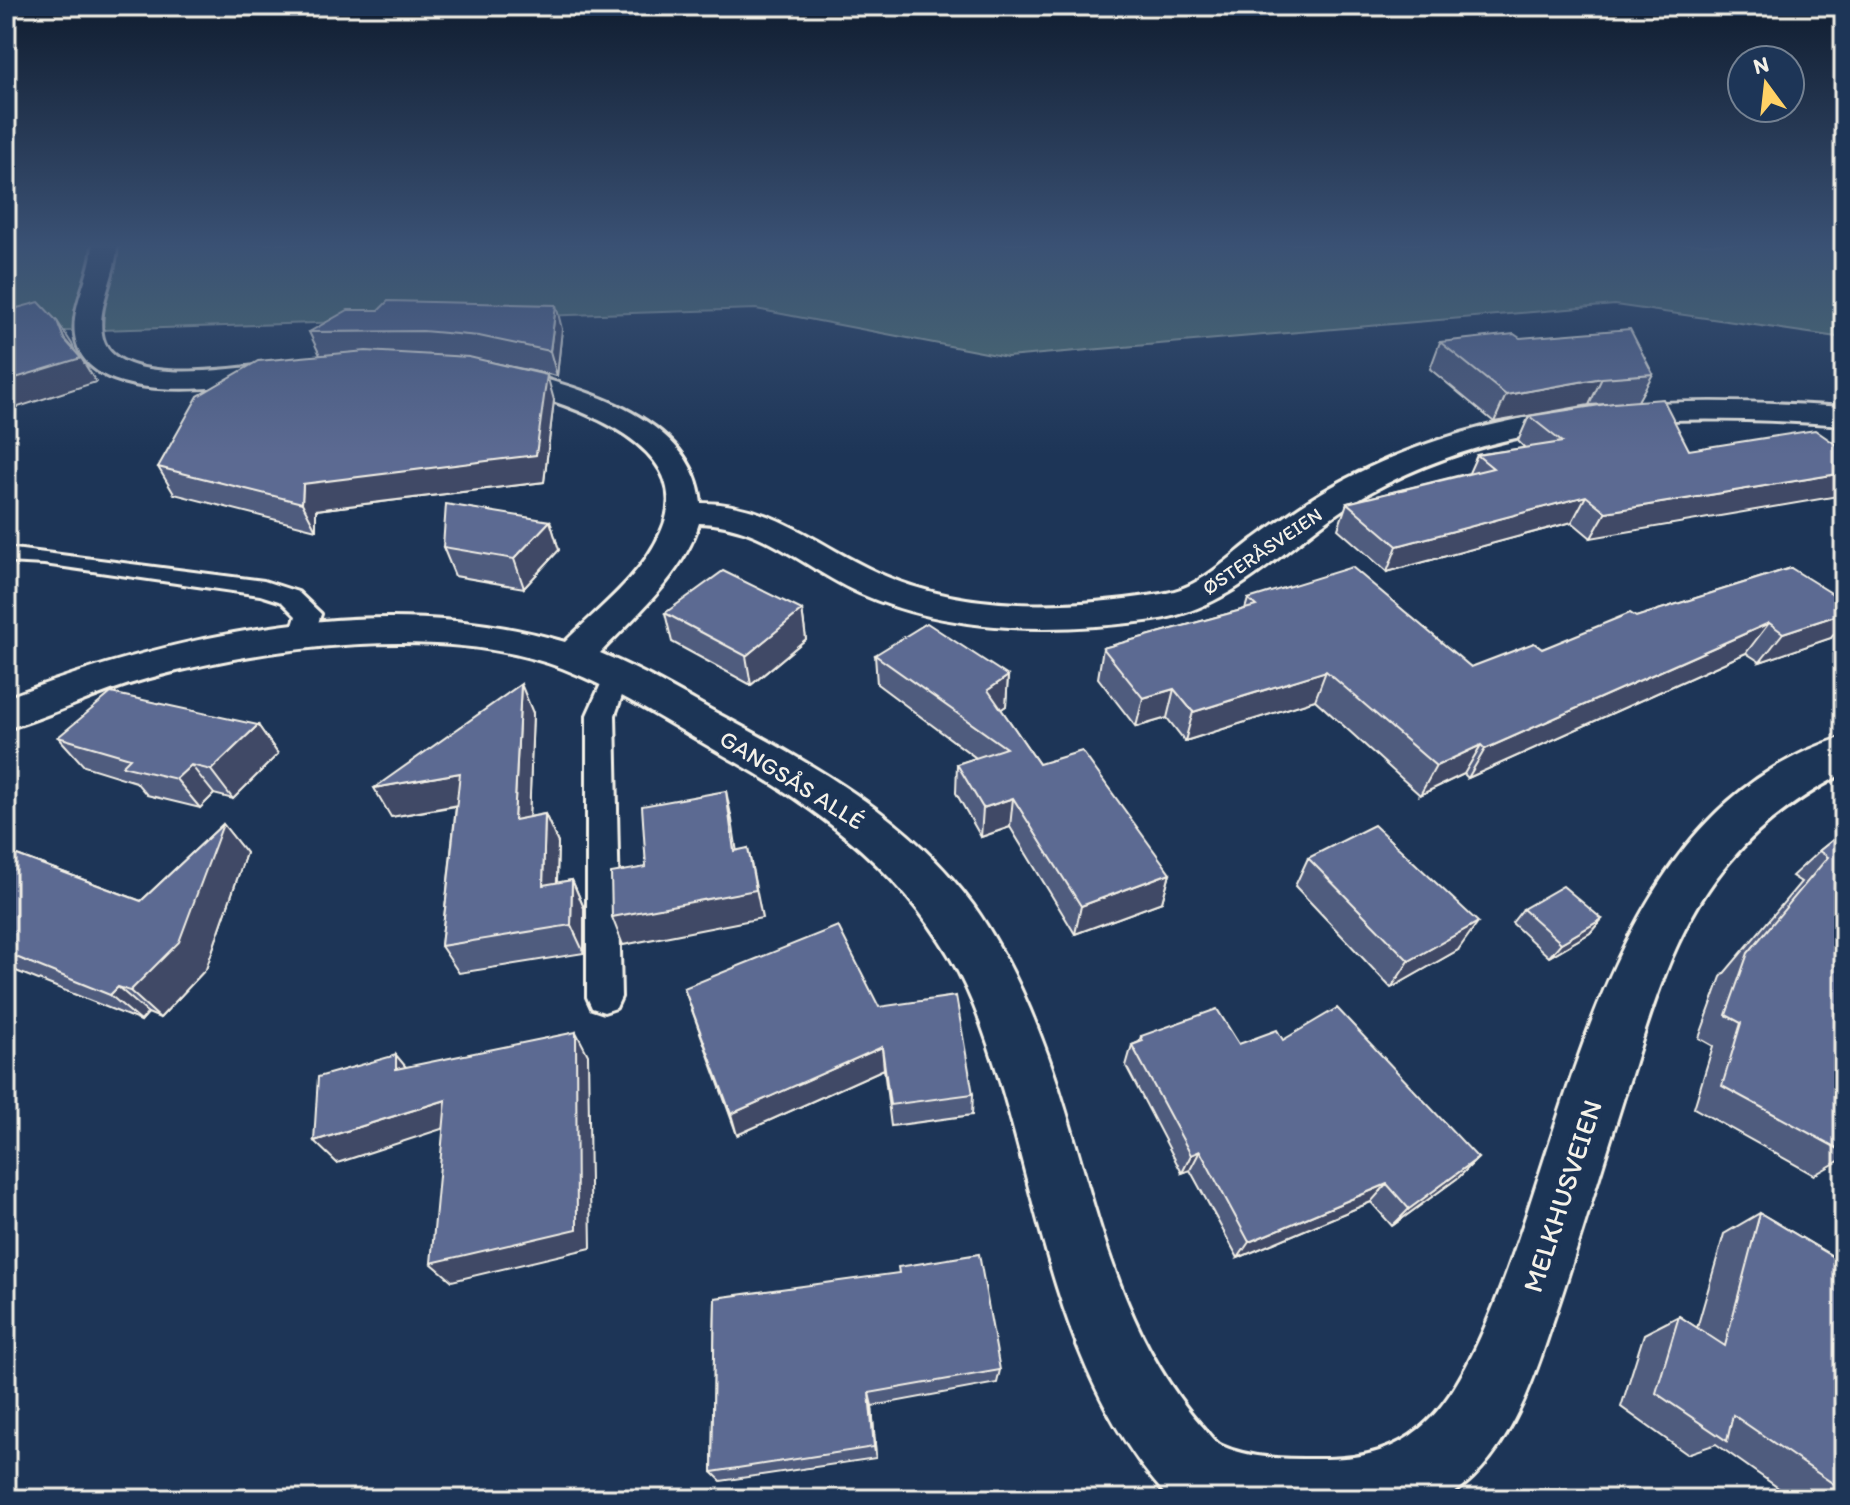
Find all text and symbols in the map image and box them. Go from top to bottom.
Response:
north arrow [1726,44,1806,124]
text: N [1750,50,1772,80]
street label: ØSTERÅSVEIEN [1198,502,1326,600]
street label: GANGSÅS ALLÉ [715,724,870,836]
street label: MELKHUSVEIEN [1515,1096,1609,1296]

